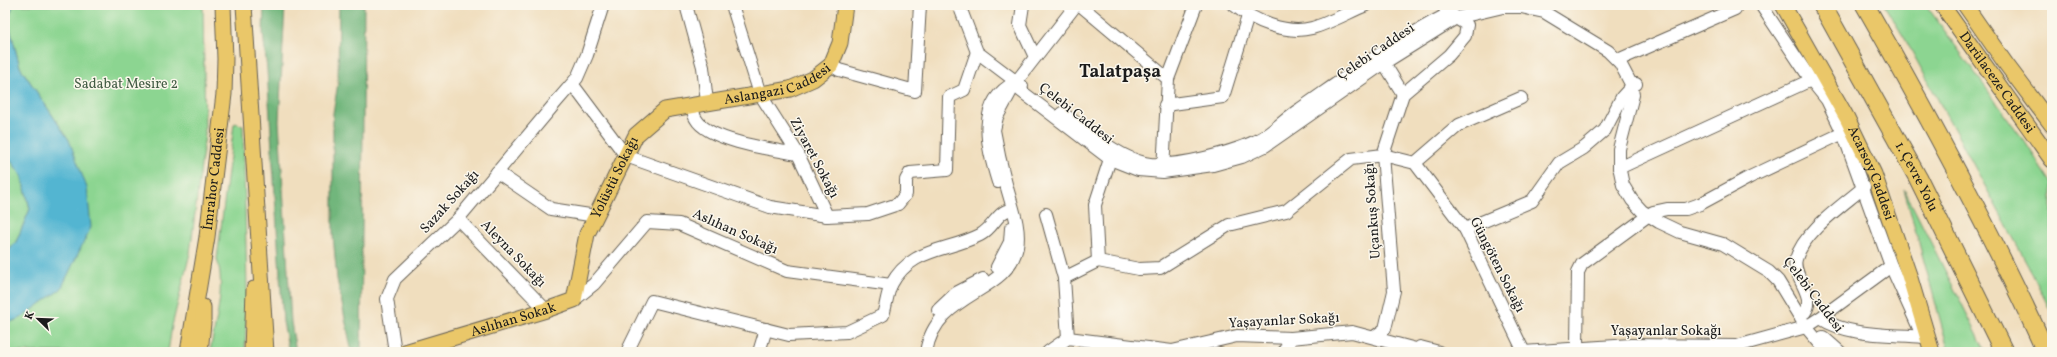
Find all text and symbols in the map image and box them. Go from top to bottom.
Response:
street label: Çelebi Caddesi [1333,19,1419,85]
street label: Darülaceze Caddesi [1954,28,2040,137]
street label: Aslangazi Caddesi [723,59,835,109]
district label: Talatpaşa [1079,60,1161,85]
park label: Sadabat Mesire 2 [74,75,178,94]
street label: Çelebi Caddesi [1035,79,1117,149]
street label: Ziyaret Sokağı [785,114,843,202]
street label: Acarsoy Caddesi [1843,123,1899,223]
street label: İmrahor Caddesi [198,126,229,231]
street label: Yolüstü Sokağı [586,133,643,222]
street label: 1. Çevre Yolu [1890,138,1943,215]
street label: Uçankuş Sokağı [1360,162,1386,260]
street label: Sazak Sokağı [416,166,484,238]
street label: Aslıhan Sokağı [689,205,781,259]
street label: Güngöten Sokağı [1465,214,1529,316]
street label: Aleyna Sokağı [476,216,550,292]
street label: Çelebi Caddesi [1778,253,1848,337]
street label: Aslıhan Sokak [468,298,559,341]
north arrow [18,299,58,339]
text: K [22,309,39,322]
street label: Yaşayanlar Sokağı [1228,309,1340,333]
street label: Yaşayanlar Sokağı [1610,322,1722,341]

